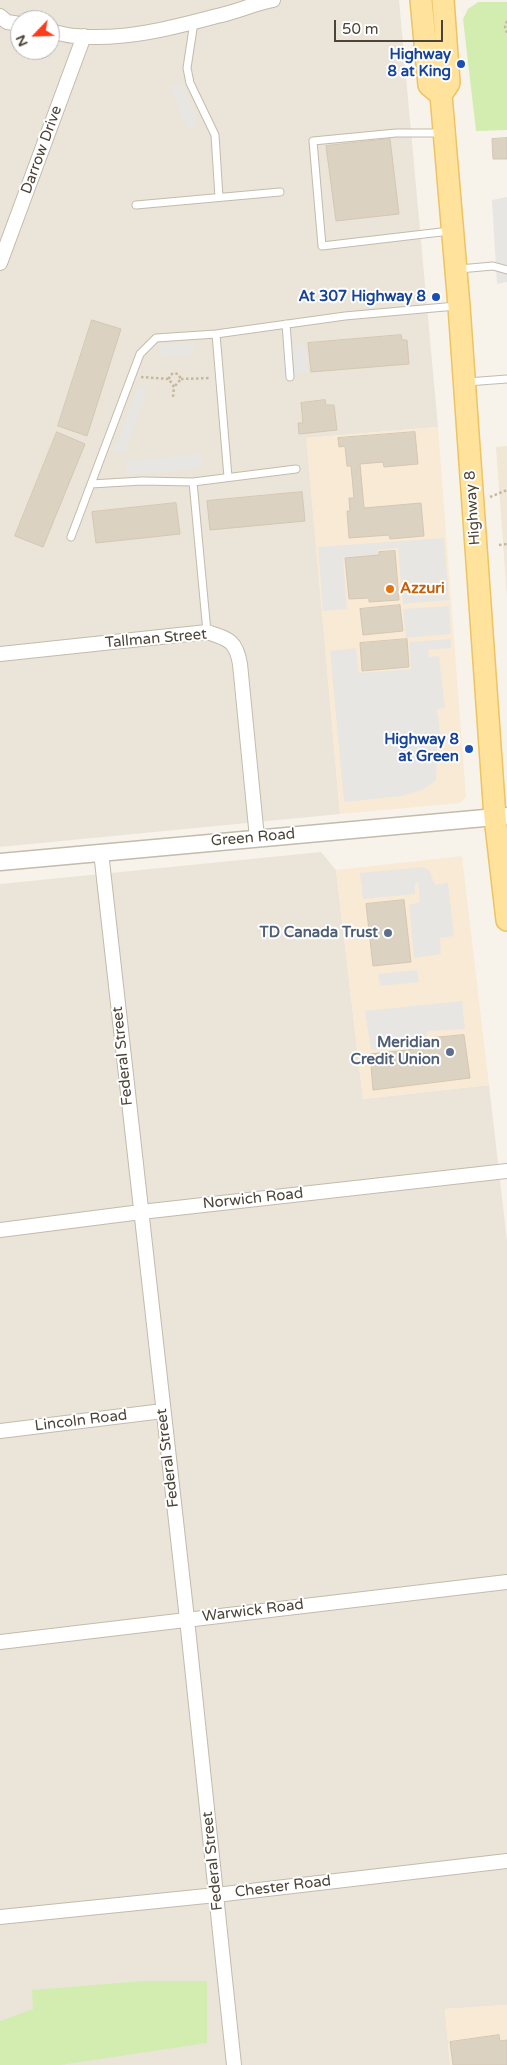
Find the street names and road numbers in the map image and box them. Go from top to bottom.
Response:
street label: Darrow Drive [18,103,66,197]
street label: Highway 8 [461,470,485,546]
street label: Tallman Street [104,626,208,652]
street label: Green Road [210,825,296,851]
street label: Federal Street [109,1006,137,1106]
street label: Norwich Road [202,1185,304,1213]
street label: Lincoln Road [34,1406,128,1436]
street label: Federal Street [153,1407,183,1509]
street label: Warwick Road [201,1596,305,1626]
street label: Federal Street [199,1811,227,1911]
street label: Chester Road [234,1872,332,1902]

